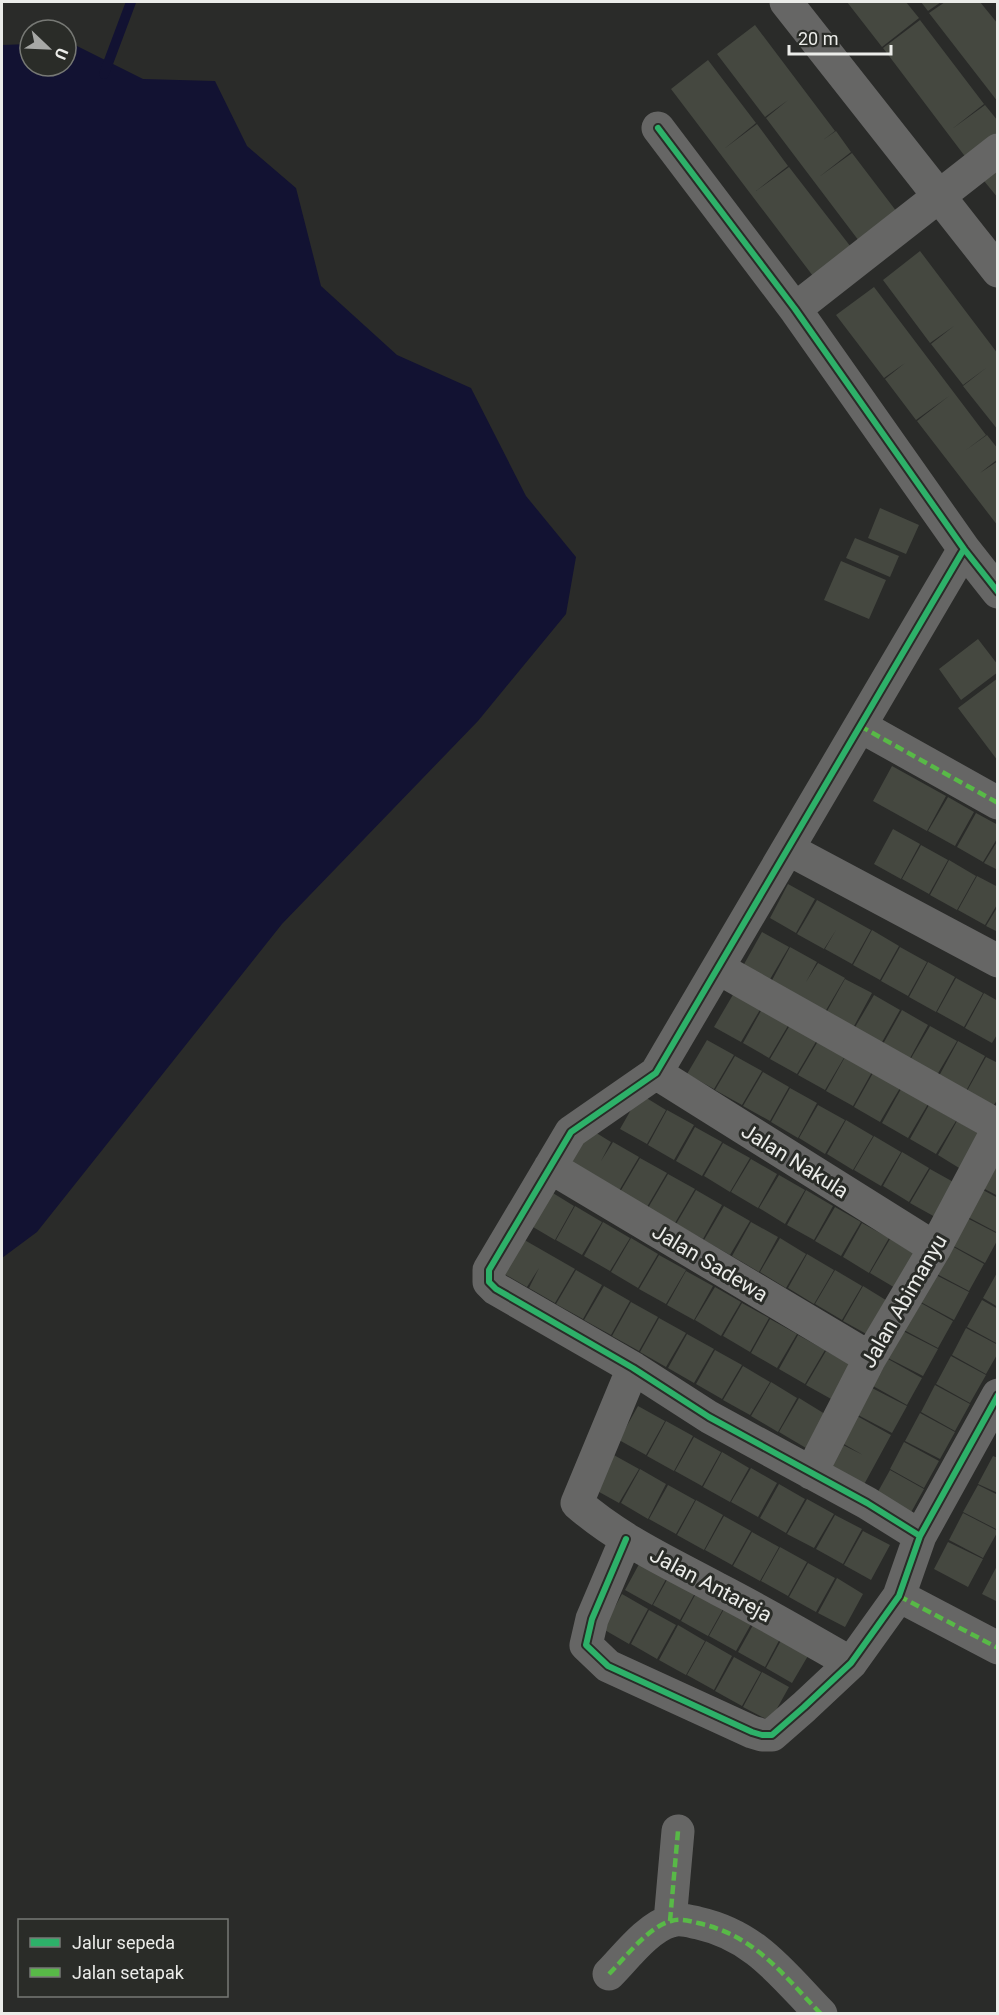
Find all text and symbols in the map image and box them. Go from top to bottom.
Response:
north arrow [18,18,78,78]
scale bar [789,18,891,56]
text: 20 m [798,28,838,49]
text: U [51,45,72,62]
street label: Jalan Nakula [737,1119,853,1203]
street label: Jalan Sadewa [648,1219,772,1307]
street label: Jalan Abimanyu [856,1230,952,1372]
street label: Jalan Antareja [646,1543,776,1627]
legend [18,1919,228,1997]
text: Jalur sepeda [72,1932,175,1953]
text: Jalan setapak [72,1962,185,1983]

